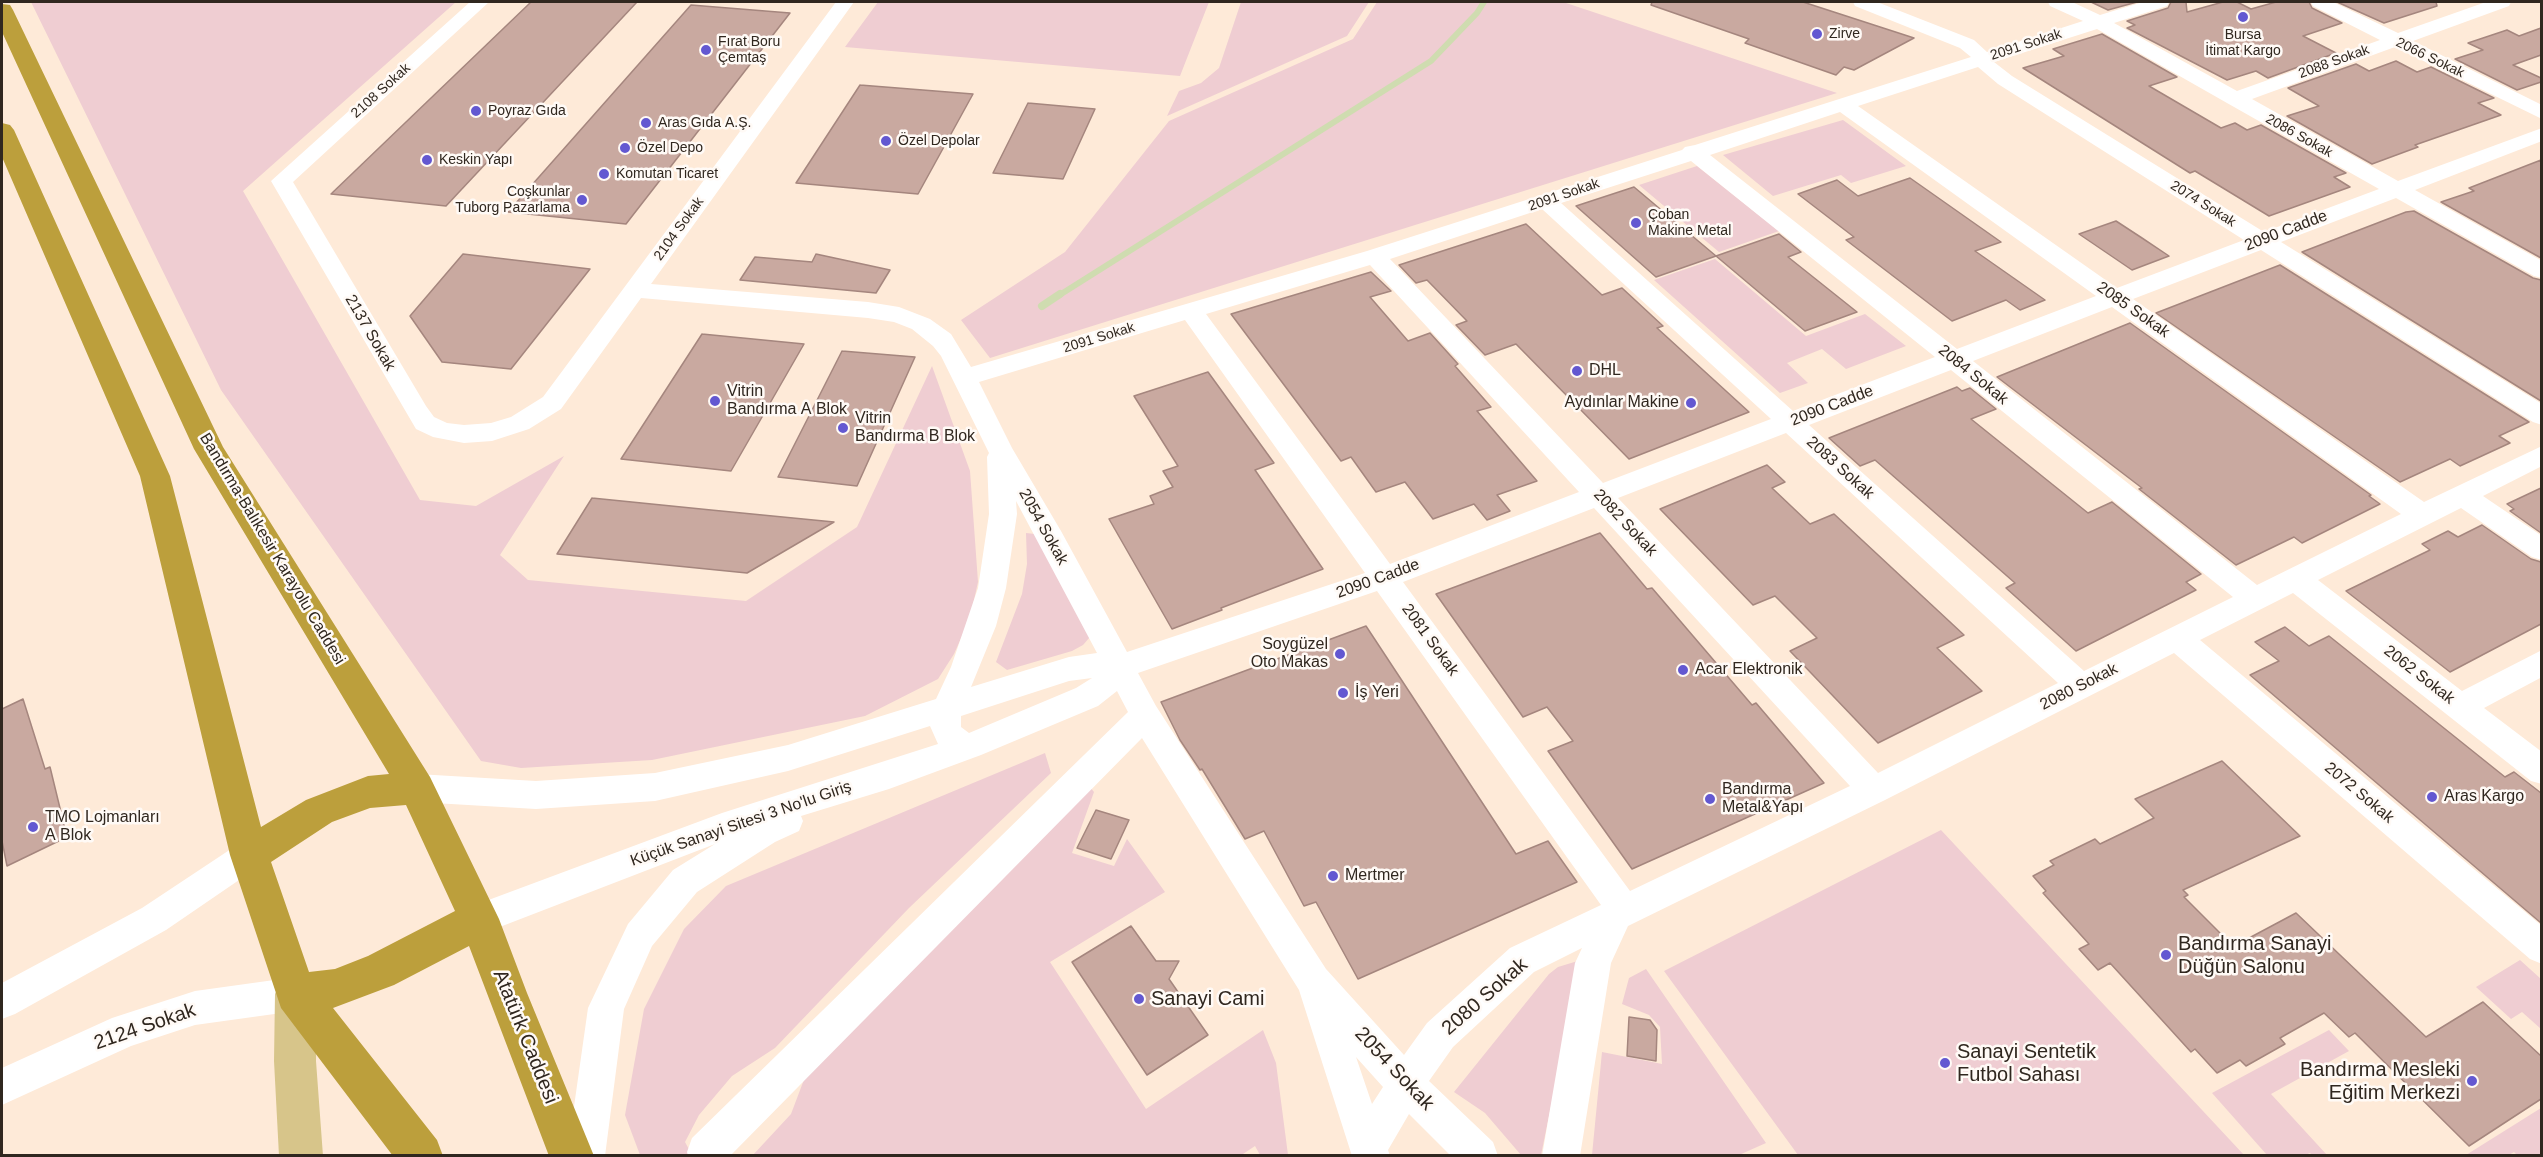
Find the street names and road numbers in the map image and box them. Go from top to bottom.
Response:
street label: 2091 Sokak [1988,26,2064,64]
street label: 2066 Sokak [2393,34,2467,82]
street label: 2088 Sokak [2296,41,2372,83]
street label: 2108 Sokak [348,60,414,122]
street label: 2086 Sokak [2263,111,2335,161]
street label: 2091 Sokak [1526,175,1602,215]
street label: 2074 Sokak [2167,177,2239,231]
street label: 2104 Sokak [650,194,708,264]
street label: 2090 Cadde [2242,206,2330,256]
street label: 2085 Sokak [2093,278,2173,342]
street label: 2137 Sokak [341,292,399,374]
street label: 2091 Sokak [1061,319,1137,357]
street label: 2084 Sokak [1934,341,2012,409]
street label: 2090 Cadde [1788,381,1876,431]
street label: Bandırma-Balıkesir Karayolu Caddesi [195,430,349,668]
street label: 2083 Sokak [1802,433,1878,503]
street label: 2054 Sokak [1014,485,1072,569]
street label: 2082 Sokak [1589,486,1661,560]
street label: 2090 Cadde [1334,555,1422,603]
street label: 2081 Sokak [1397,600,1463,680]
street label: 2062 Sokak [2380,641,2458,709]
street label: 2080 Sokak [2037,659,2121,715]
street label: 2072 Sokak [2320,758,2398,828]
street label: Küçük Sanayi Sitesi 3 No'lu Giriş [628,777,854,871]
street label: 2080 Sokak [1437,953,1533,1041]
street label: Atatürk Caddesi [487,967,563,1107]
street label: 2124 Sokak [91,998,199,1056]
street label: 2054 Sokak [1349,1022,1439,1116]

